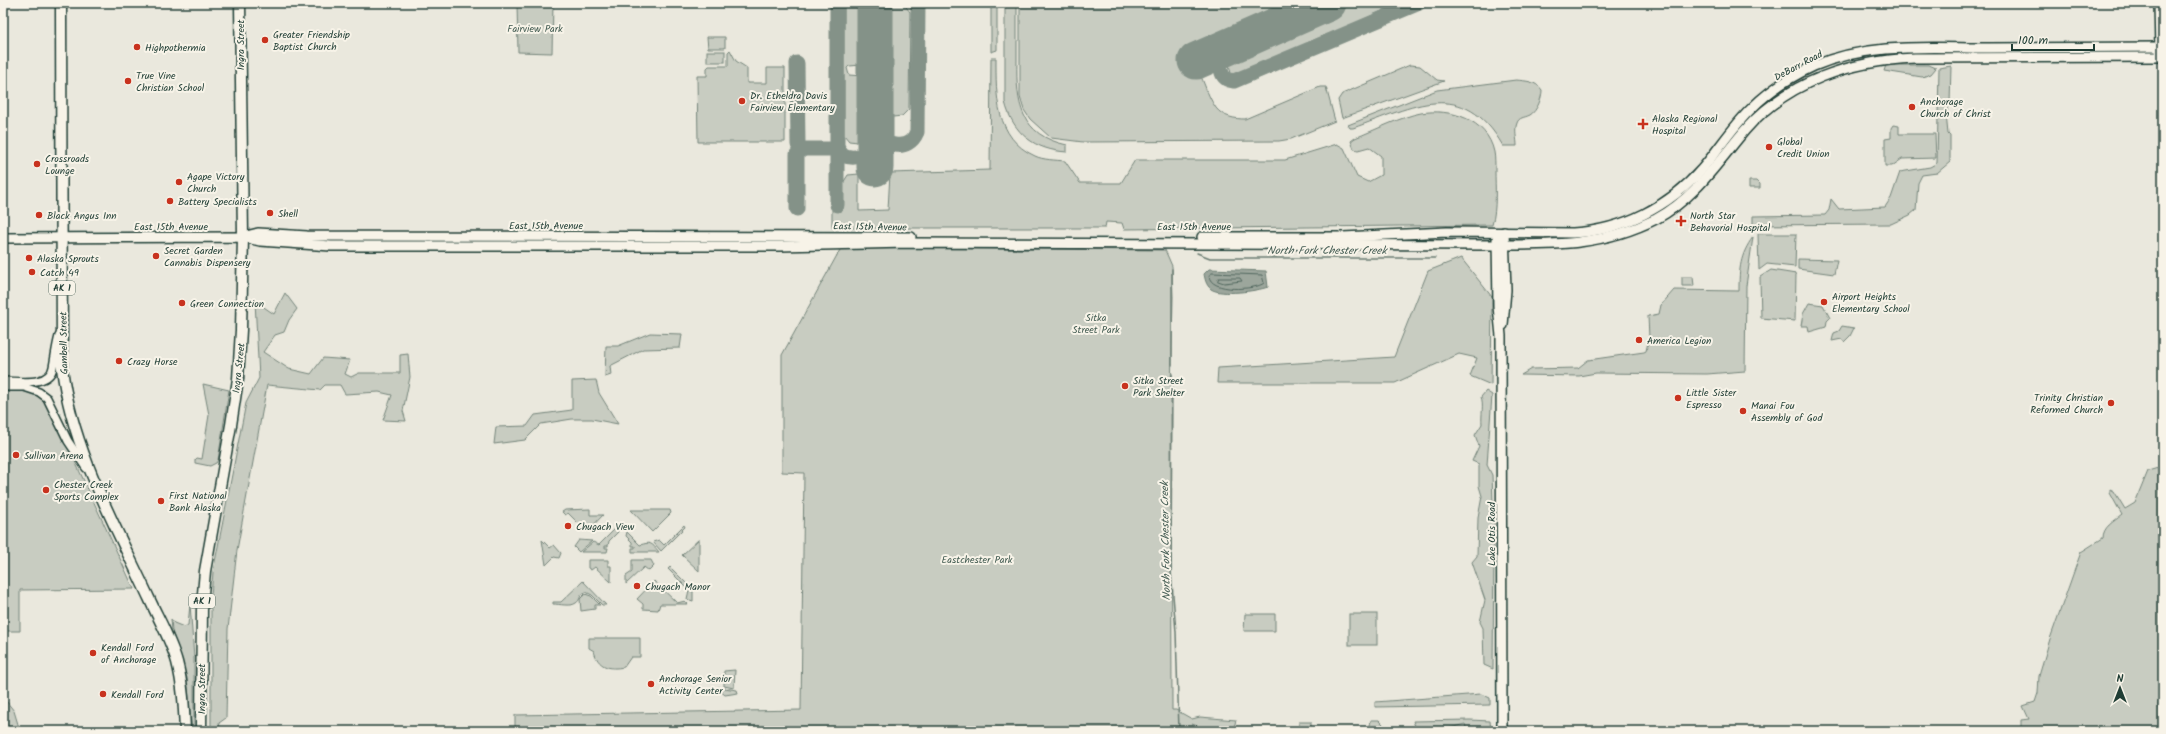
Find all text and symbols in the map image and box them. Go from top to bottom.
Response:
street label: Ingra Street [233,20,249,70]
park label: Fairview Park [507,21,563,37]
scale bar [2012,26,2094,52]
place label: Greater Friendship Baptist Church [273,27,350,55]
text: 100 m [2018,31,2049,50]
marker: Greater Friendship Baptist Church [260,35,270,45]
place label: Highpothermia [145,40,206,56]
marker: Highpothermia [132,42,142,52]
street label: DeBarr Road [1771,46,1826,85]
place label: True Vine Christian School [136,68,205,96]
marker: True Vine Christian School [123,76,133,86]
place label: Dr. Etheldra Davis Fairview Elementary [750,88,835,116]
place label: Anchorage Church of Christ [1920,94,1991,122]
marker: Dr. Etheldra Davis Fairview Elementary [737,96,747,106]
marker: Anchorage Church of Christ [1907,102,1917,112]
place label: Alaska Regional Hospital [1652,111,1718,139]
marker: Alaska Regional Hospital [1637,118,1649,130]
place label: Global Credit Union [1777,134,1830,162]
marker: Global Credit Union [1764,142,1774,152]
place label: Crossroads Lounge [45,151,90,179]
marker: Crossroads Lounge [32,159,42,169]
place label: Agape Victory Church [187,169,245,197]
marker: Agape Victory Church [174,177,184,187]
place label: Battery Specialists [178,194,257,210]
marker: Battery Specialists [165,196,175,206]
place label: Shell [278,206,299,222]
place label: Black Angus Inn [47,208,117,224]
marker: Shell [265,208,275,218]
place label: North Star Behavorial Hospital [1690,208,1771,236]
marker: Black Angus Inn [34,210,44,220]
marker: North Star Behavorial Hospital [1675,215,1687,227]
street label: East 15th Avenue [509,218,583,234]
street label: East 15th Avenue [833,218,908,236]
street label: East 15th Avenue [134,219,208,235]
street label: East 15th Avenue [1157,219,1231,235]
water label: North Fork Chester Creek [1267,242,1388,260]
place label: Secret Garden Cannabis Dispensery [164,243,251,271]
place label: Alaska Sprouts [37,251,99,267]
marker: Secret Garden Cannabis Dispensery [151,251,161,261]
marker: Alaska Sprouts [24,253,34,263]
place label: Catch 49 [40,265,79,281]
marker: Catch 49 [27,267,37,277]
road number: AK 1 [49,281,75,295]
place label: Airport Heights Elementary School [1832,289,1910,317]
place label: Green Connection [190,296,264,312]
marker: Airport Heights Elementary School [1819,297,1829,307]
marker: Green Connection [177,298,187,308]
park label: Sitka Street Park [1072,310,1120,338]
street label: Gambell Street [55,311,73,375]
place label: America Legion [1647,333,1711,349]
marker: America Legion [1634,335,1644,345]
street label: Ingra Street [228,342,250,394]
place label: Crazy Horse [127,354,178,370]
marker: Crazy Horse [114,356,124,366]
place label: Sitka Street Park Shelter [1133,373,1185,401]
marker: Sitka Street Park Shelter [1120,381,1130,391]
place label: Little Sister Espresso [1686,385,1737,413]
place label: Trinity Christian Reformed Church [2030,390,2103,418]
marker: Little Sister Espresso [1673,393,1683,403]
place label: Manai Fou Assembly of God [1751,398,1823,426]
marker: Trinity Christian Reformed Church [2106,398,2116,408]
marker: Manai Fou Assembly of God [1738,406,1748,416]
place label: Sullivan Arena [24,448,84,464]
marker: Sullivan Arena [11,450,21,460]
place label: Chester Creek Sports Complex [54,477,119,505]
water label: North Fork Chester Creek [1156,479,1176,601]
marker: Chester Creek Sports Complex [41,485,51,495]
place label: First National Bank Alaska [169,488,227,516]
marker: First National Bank Alaska [156,496,166,506]
street label: Lake Otis Road [1484,501,1500,566]
place label: Chugach View [576,519,635,535]
marker: Chugach View [563,521,573,531]
park label: Eastchester Park [941,552,1013,568]
place label: Chugach Manor [645,579,711,595]
marker: Chugach Manor [632,581,642,591]
road number: AK 1 [189,594,215,608]
place label: Kendall Ford of Anchorage [101,640,157,668]
marker: Kendall Ford of Anchorage [88,648,98,658]
street label: Ingra Street [194,664,210,714]
north arrow [2100,668,2140,708]
text: N [2117,670,2124,688]
place label: Anchorage Senior Activity Center [659,671,732,699]
marker: Anchorage Senior Activity Center [646,679,656,689]
place label: Kendall Ford [111,687,164,703]
marker: Kendall Ford [98,689,108,699]

